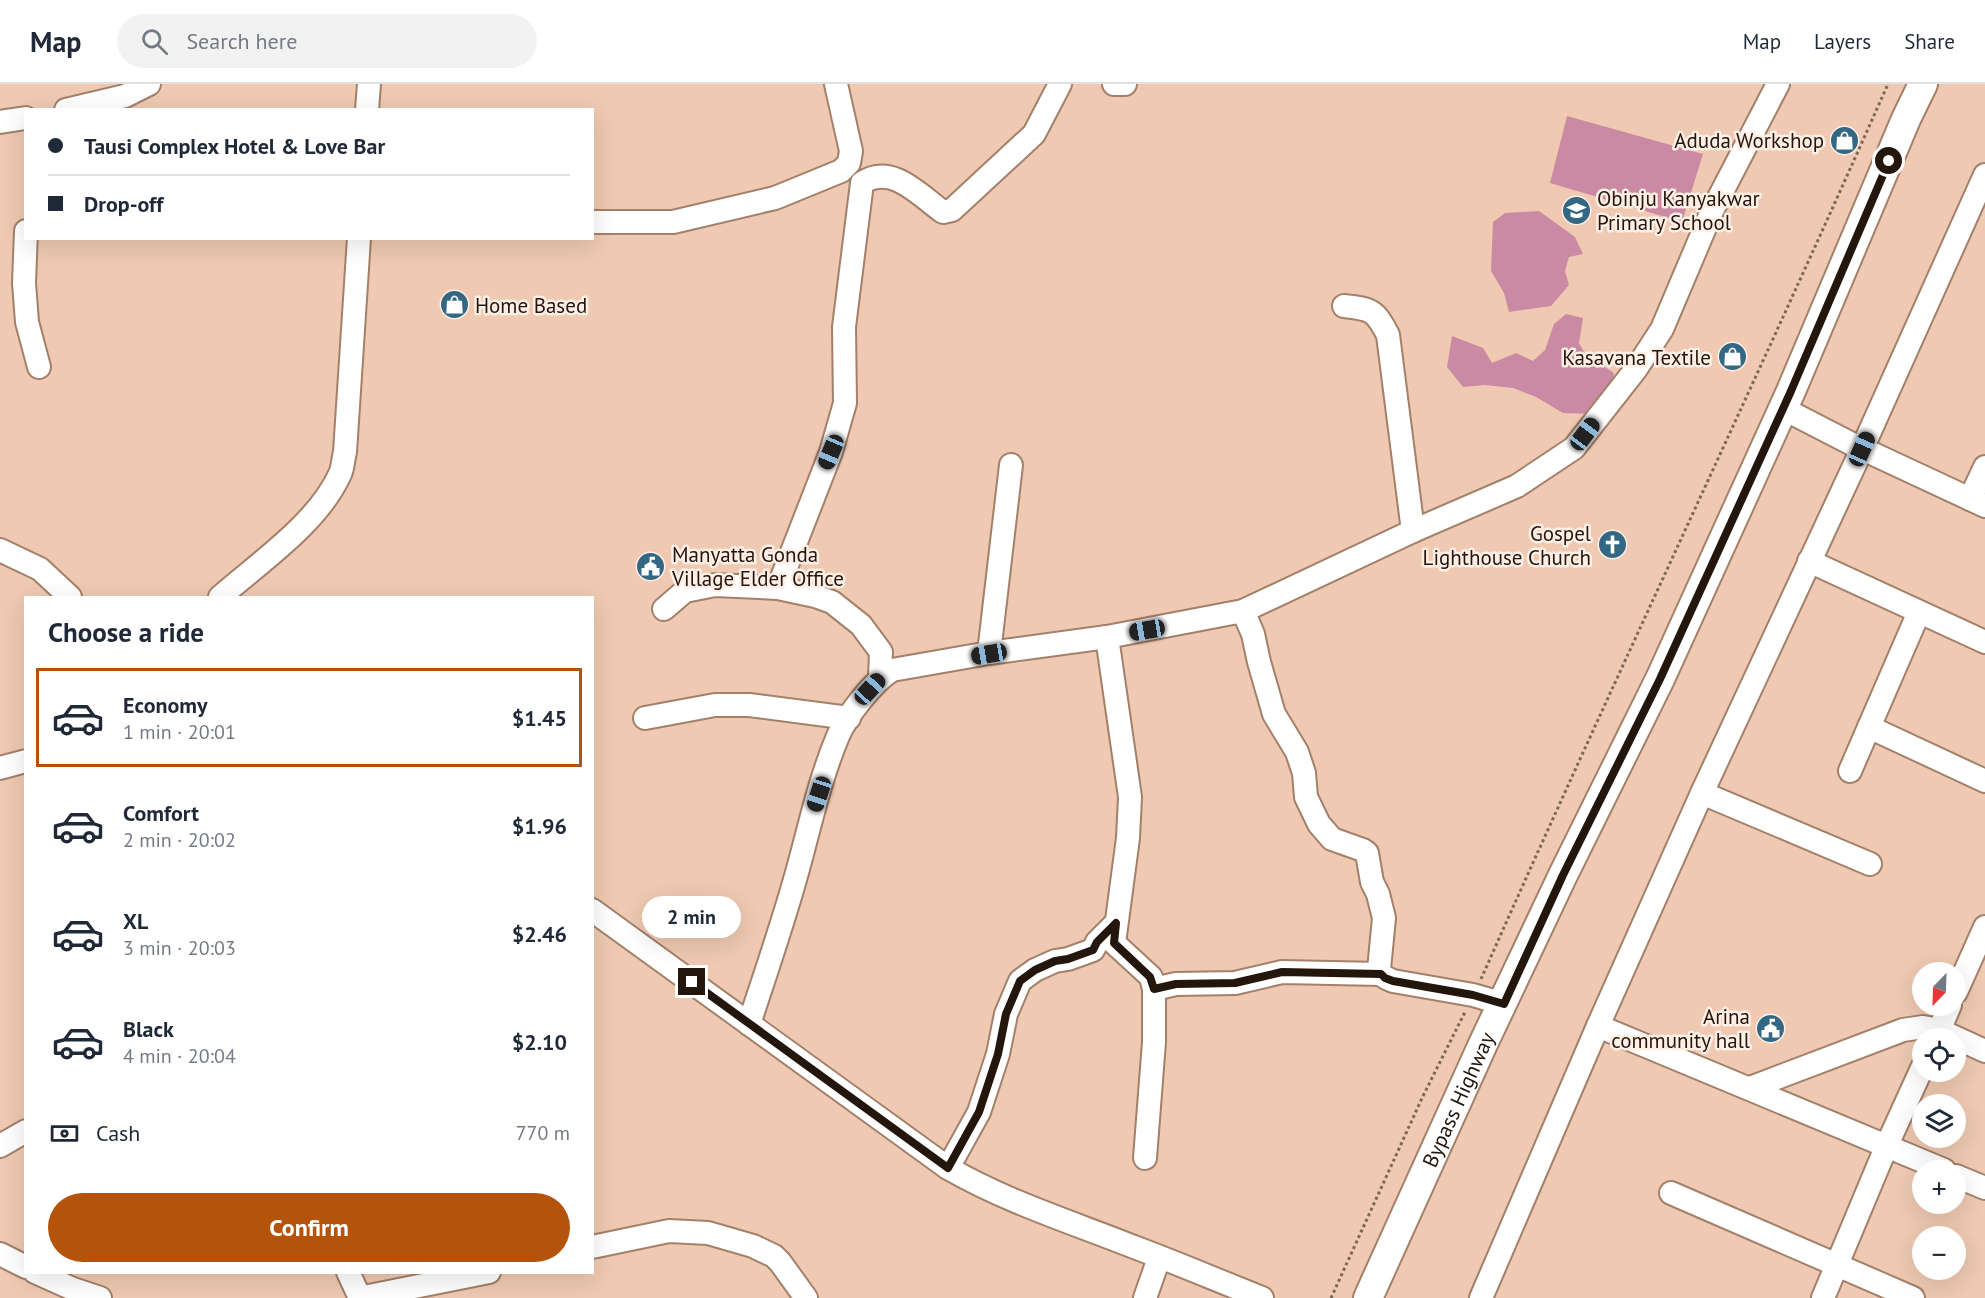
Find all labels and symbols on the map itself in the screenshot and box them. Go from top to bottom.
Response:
shop icon: Aduda Workshop [1829,124,1861,156]
place label: Aduda Workshop [1674,127,1824,154]
route start [1875,147,1902,174]
place label: Obinju Kanyakwar Primary School [1597,185,1760,236]
school or university icon: Obinju Kanyakwar Primary School [1560,194,1592,226]
shop icon: Home Based [438,289,470,321]
place label: Home Based [475,292,587,319]
shop icon: Kasavana Textile [1716,341,1748,373]
place label: Kasavana Textile [1562,344,1711,371]
car [1567,414,1603,454]
car [1846,429,1878,469]
car [816,432,846,472]
place label: Gospel Lighthouse Church [1423,520,1591,571]
church icon: Gospel Lighthouse Church [1596,529,1628,561]
place label: Manyatta Gonda Village Elder Office [671,541,844,592]
public building icon: Manyatta Gonda Village Elder Office [635,550,667,582]
car [1128,618,1166,642]
car [970,642,1008,666]
car [851,670,889,708]
car [805,774,833,814]
callout: 2 min [642,895,742,937]
north arrow [1912,962,1966,1016]
route end [678,968,705,995]
place label: Arina community hall [1611,1003,1750,1054]
public building icon: Arina community hall [1755,1012,1787,1044]
street label: Bypass Highway [1416,1027,1500,1171]

